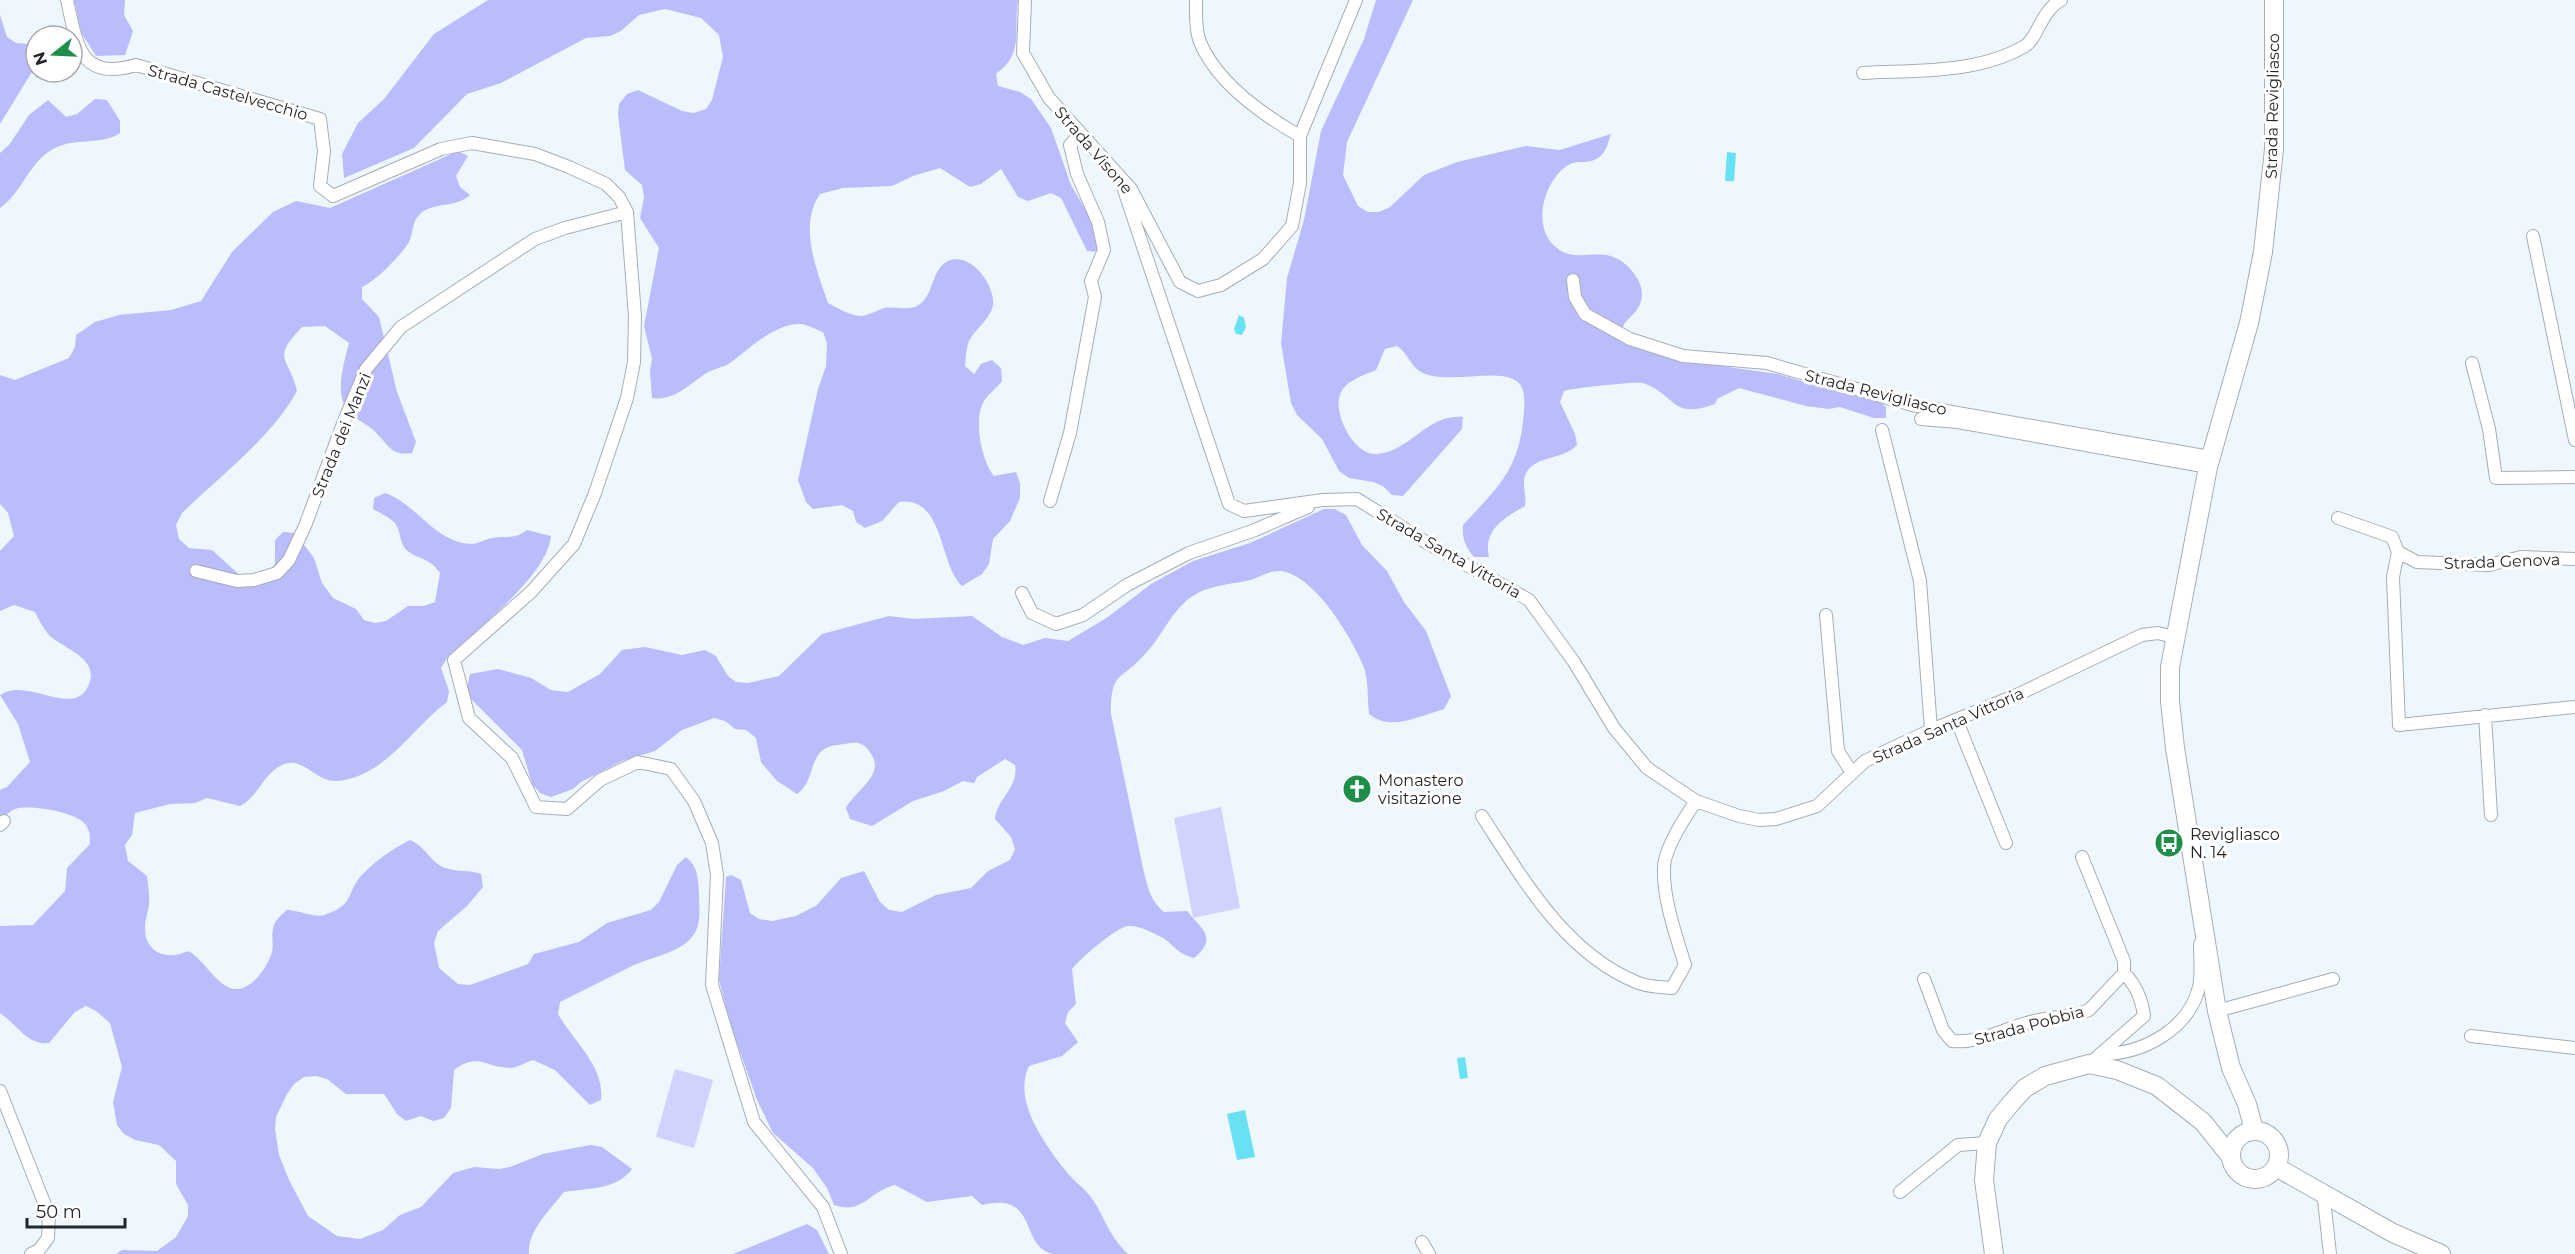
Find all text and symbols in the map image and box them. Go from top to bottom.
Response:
north arrow [24,24,84,84]
street label: Strada Revigliasco [2262,33,2283,179]
text: N [29,49,51,68]
street label: Strada Castelvecchio [146,61,310,124]
street label: Strada Visone [1051,103,1137,198]
street label: Strada Revigliasco [1803,366,1949,419]
street label: Strada dei Manzi [308,370,375,500]
street label: Strada Santa Vittoria [1373,504,1524,603]
street label: Strada Genova [2443,550,2561,573]
street label: Strada Santa Vittoria [1870,684,2027,767]
place label: Monastero visitazione [1378,771,1463,808]
church icon: Monastero visitazione [1341,773,1373,805]
place label: Revigliasco N. 14 [2190,825,2280,862]
bus stop icon: Revigliasco N. 14 [2153,827,2185,859]
street label: Strada Pobbia [1972,1002,2086,1049]
scale bar [27,1191,124,1229]
text: 50 m [36,1201,82,1223]

